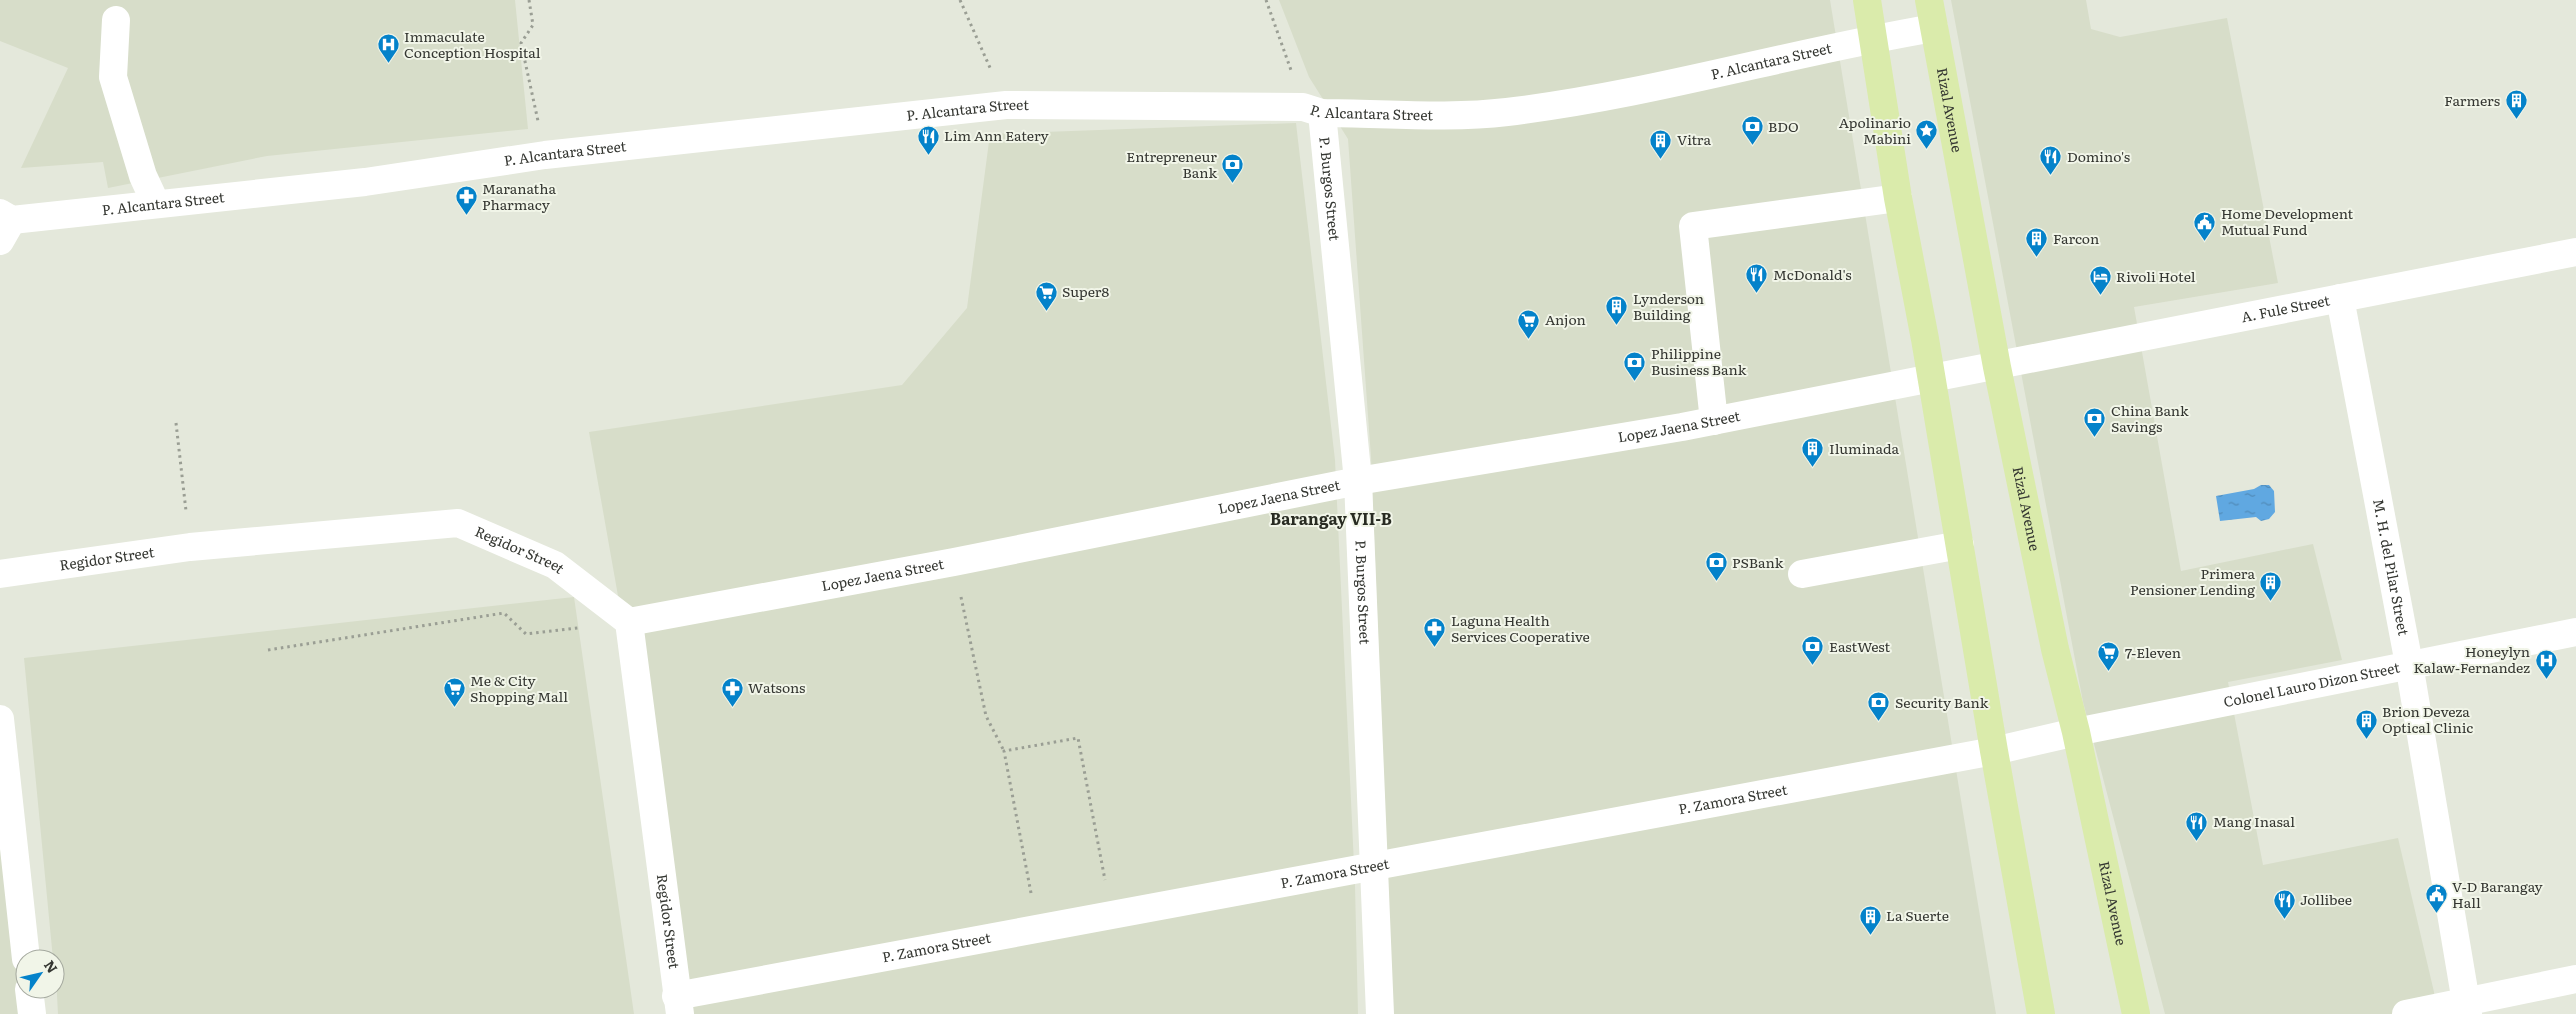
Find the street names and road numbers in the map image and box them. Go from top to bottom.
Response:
street label: P. Alcantara Street [1709,37,1834,84]
street label: Rizal Avenue [1933,66,1968,154]
street label: P. Alcantara Street [905,94,1029,125]
street label: P. Alcantara Street [1308,99,1433,124]
street label: P. Alcantara Street [502,135,627,170]
street label: P. Burgos Street [1315,136,1345,242]
street label: P. Alcantara Street [101,186,226,219]
street label: A. Fule Street [2239,289,2332,326]
street label: Lopez Jaena Street [1616,405,1742,447]
street label: Rizal Avenue [2009,464,2046,553]
street label: Lopez Jaena Street [1216,474,1342,518]
street label: M. H. del Pilar Street [2369,497,2414,637]
street label: Regidor Street [472,521,569,578]
street label: P. Burgos Street [1351,539,1376,645]
street label: Regidor Street [58,541,156,574]
street label: Lopez Jaena Street [820,553,946,595]
street label: Colonel Lauro Dizon Street [2222,656,2402,711]
street label: P. Zamora Street [1677,779,1789,818]
street label: P. Zamora Street [1279,853,1391,892]
street label: Rizal Avenue [2095,859,2132,947]
street label: Regidor Street [653,873,685,970]
street label: P. Zamora Street [880,927,993,966]

